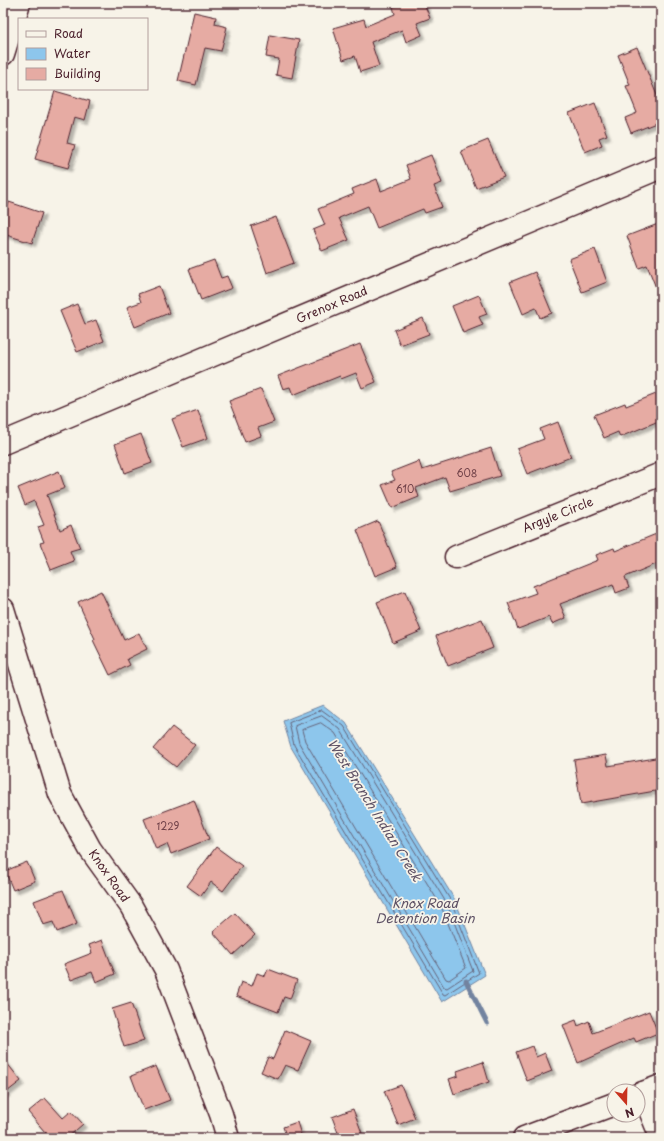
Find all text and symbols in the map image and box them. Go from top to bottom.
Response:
legend [18,18,148,90]
text: Road [54,24,83,42]
text: Water [54,44,91,62]
text: Building [54,64,101,82]
street label: Grenox Road [293,281,370,327]
house number: 608 [457,465,477,480]
house number: 610 [396,481,414,496]
street label: Argyle Circle [520,492,596,536]
water label: West Branch Indian Creek [324,735,428,886]
house number: 1229 [157,818,180,833]
street label: Knox Road [85,845,135,906]
water label: Knox Road Detention Basin [375,893,476,927]
north arrow [606,1083,646,1123]
text: N [622,1103,637,1122]

